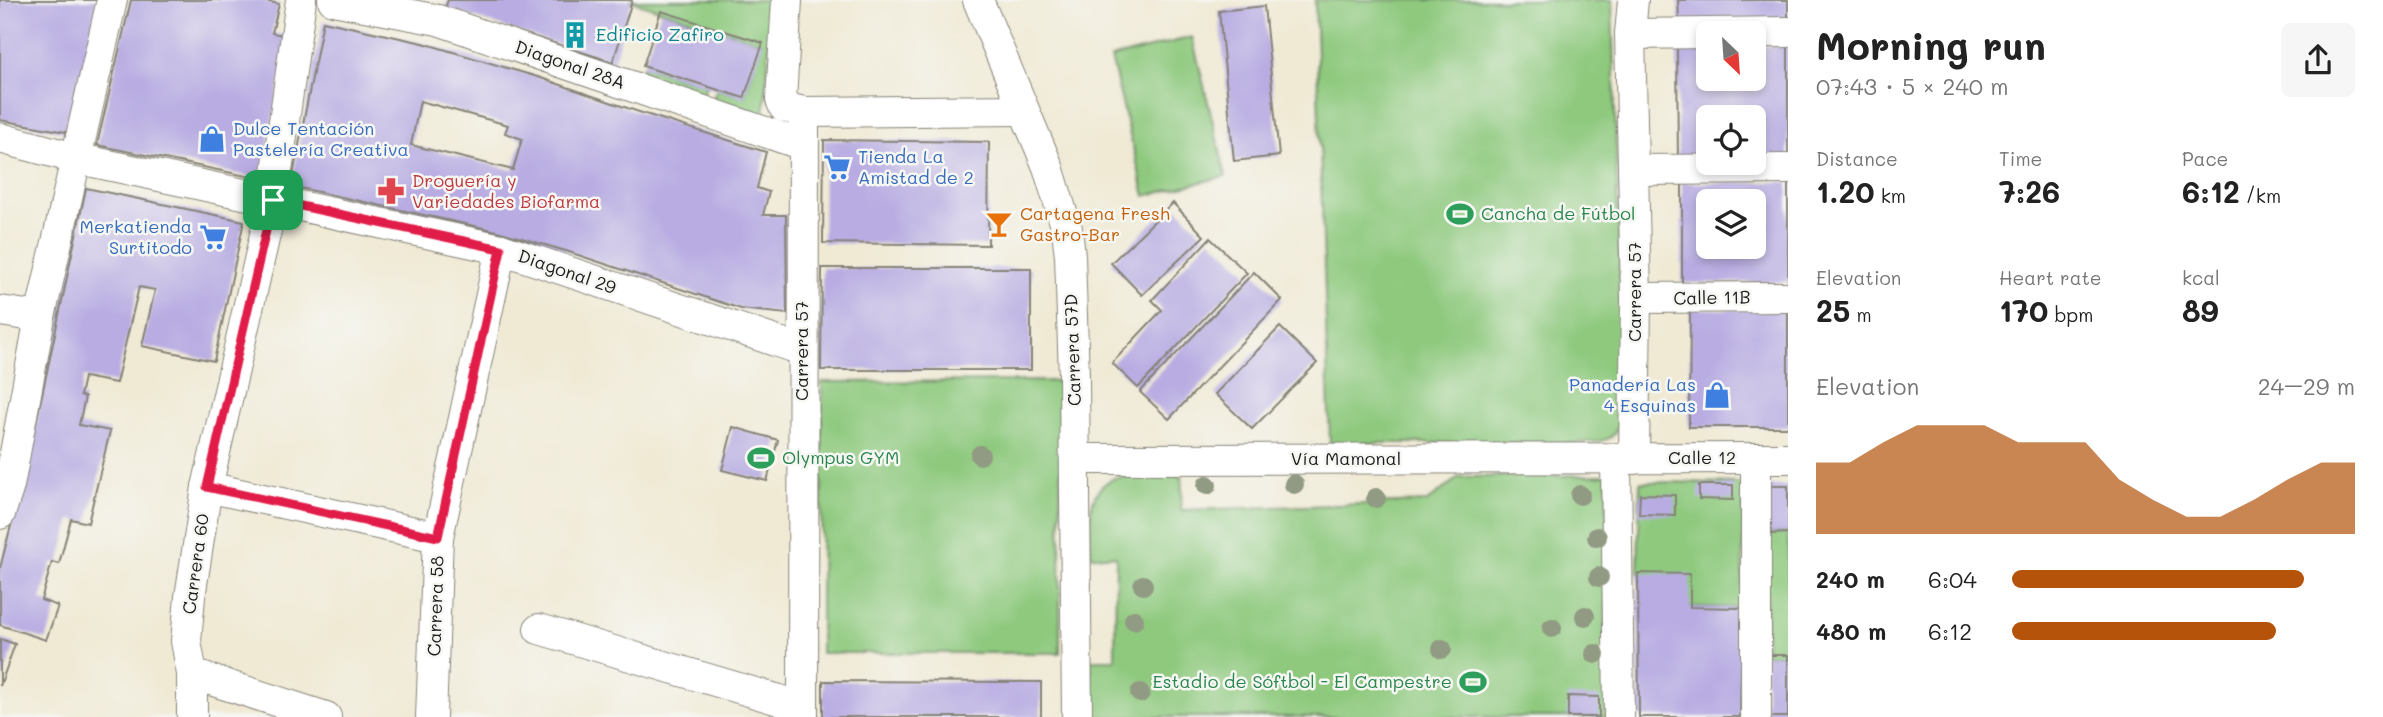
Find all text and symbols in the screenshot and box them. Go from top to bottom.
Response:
building icon: Edificio Zafiro [560,20,590,50]
text: Morning run [1816,20,2046,70]
north arrow [1696,21,1766,91]
map controls [1696,21,1766,259]
place label: Edificio Zafiro [596,22,724,46]
button: share [2281,23,2355,97]
street label: Diagonal 28A [512,34,629,94]
text: 07:43 · 5 × 240 m [1816,71,2009,101]
button: locate [1696,105,1766,175]
place label: Dulce Tentación Pastelería Creativa [233,116,409,161]
shop icon: Dulce Tentación Pastelería Creativa [197,124,227,154]
place label: Tienda La Amistad de 2 [858,144,974,189]
text: Distance [1816,146,1898,171]
text: Time [1999,146,2042,171]
text: Pace [2182,146,2228,171]
supermarket icon: Tienda La Amistad de 2 [822,152,852,182]
place label: Droguería y Variedades Biofarma [412,168,600,213]
pin [243,170,303,230]
text: 1.20 [1816,171,1875,211]
text: 7:26 [1999,171,2060,211]
text: 6:12 [2182,171,2240,211]
pharmacy icon: Droguería y Variedades Biofarma [376,176,406,206]
icon: arrive [254,181,292,219]
text: km [1875,183,1906,208]
text: /km [2240,183,2281,208]
button: layers [1696,189,1766,259]
sports icon: Cancha de Fútbol [1445,199,1475,229]
place label: Cartagena Fresh Gastro-Bar [1020,201,1170,246]
place label: Cancha de Fútbol [1481,201,1636,225]
bar icon: Cartagena Fresh Gastro-Bar [984,209,1014,239]
place label: Merkatienda Surtitodo [80,214,192,259]
supermarket icon: Merkatienda Surtitodo [198,222,228,252]
street label: Carrera 57 [1622,242,1646,342]
street label: Diagonal 29 [515,243,620,299]
text: Elevation [1816,265,1901,290]
text: Heart rate [1999,265,2102,290]
text: kcal [2182,265,2220,290]
street label: Calle 11B [1673,284,1751,310]
text: 25 [1816,290,1850,330]
text: 170 [1999,290,2048,330]
text: 89 [2182,290,2219,330]
street label: Carrera 57D [1058,294,1086,407]
street label: Carrera 57 [789,301,813,401]
text: m [1850,302,1872,327]
text: bpm [2048,302,2093,327]
text: Elevation [1816,371,1919,401]
text: 24–29 m [2258,371,2355,401]
place label: Panadería Las 4 Esquinas [1569,372,1696,417]
shop icon: Panadería Las 4 Esquinas [1702,380,1732,410]
sports icon: Olympus GYM [746,443,776,473]
place label: Olympus GYM [782,445,899,469]
street label: Calle 12 [1668,445,1736,469]
street label: Vía Mamonal [1291,446,1401,470]
street label: Carrera 60 [176,512,214,616]
street label: Carrera 58 [421,555,449,657]
text: 240 m [1816,564,1885,594]
text: 6:04 [1928,564,1977,594]
text: 480 m [1816,616,1886,646]
text: 6:12 [1928,616,1972,646]
sports icon: Estadio de Sóftbol - El Campestre [1458,667,1488,697]
place label: Estadio de Sóftbol - El Campestre [1153,669,1452,693]

